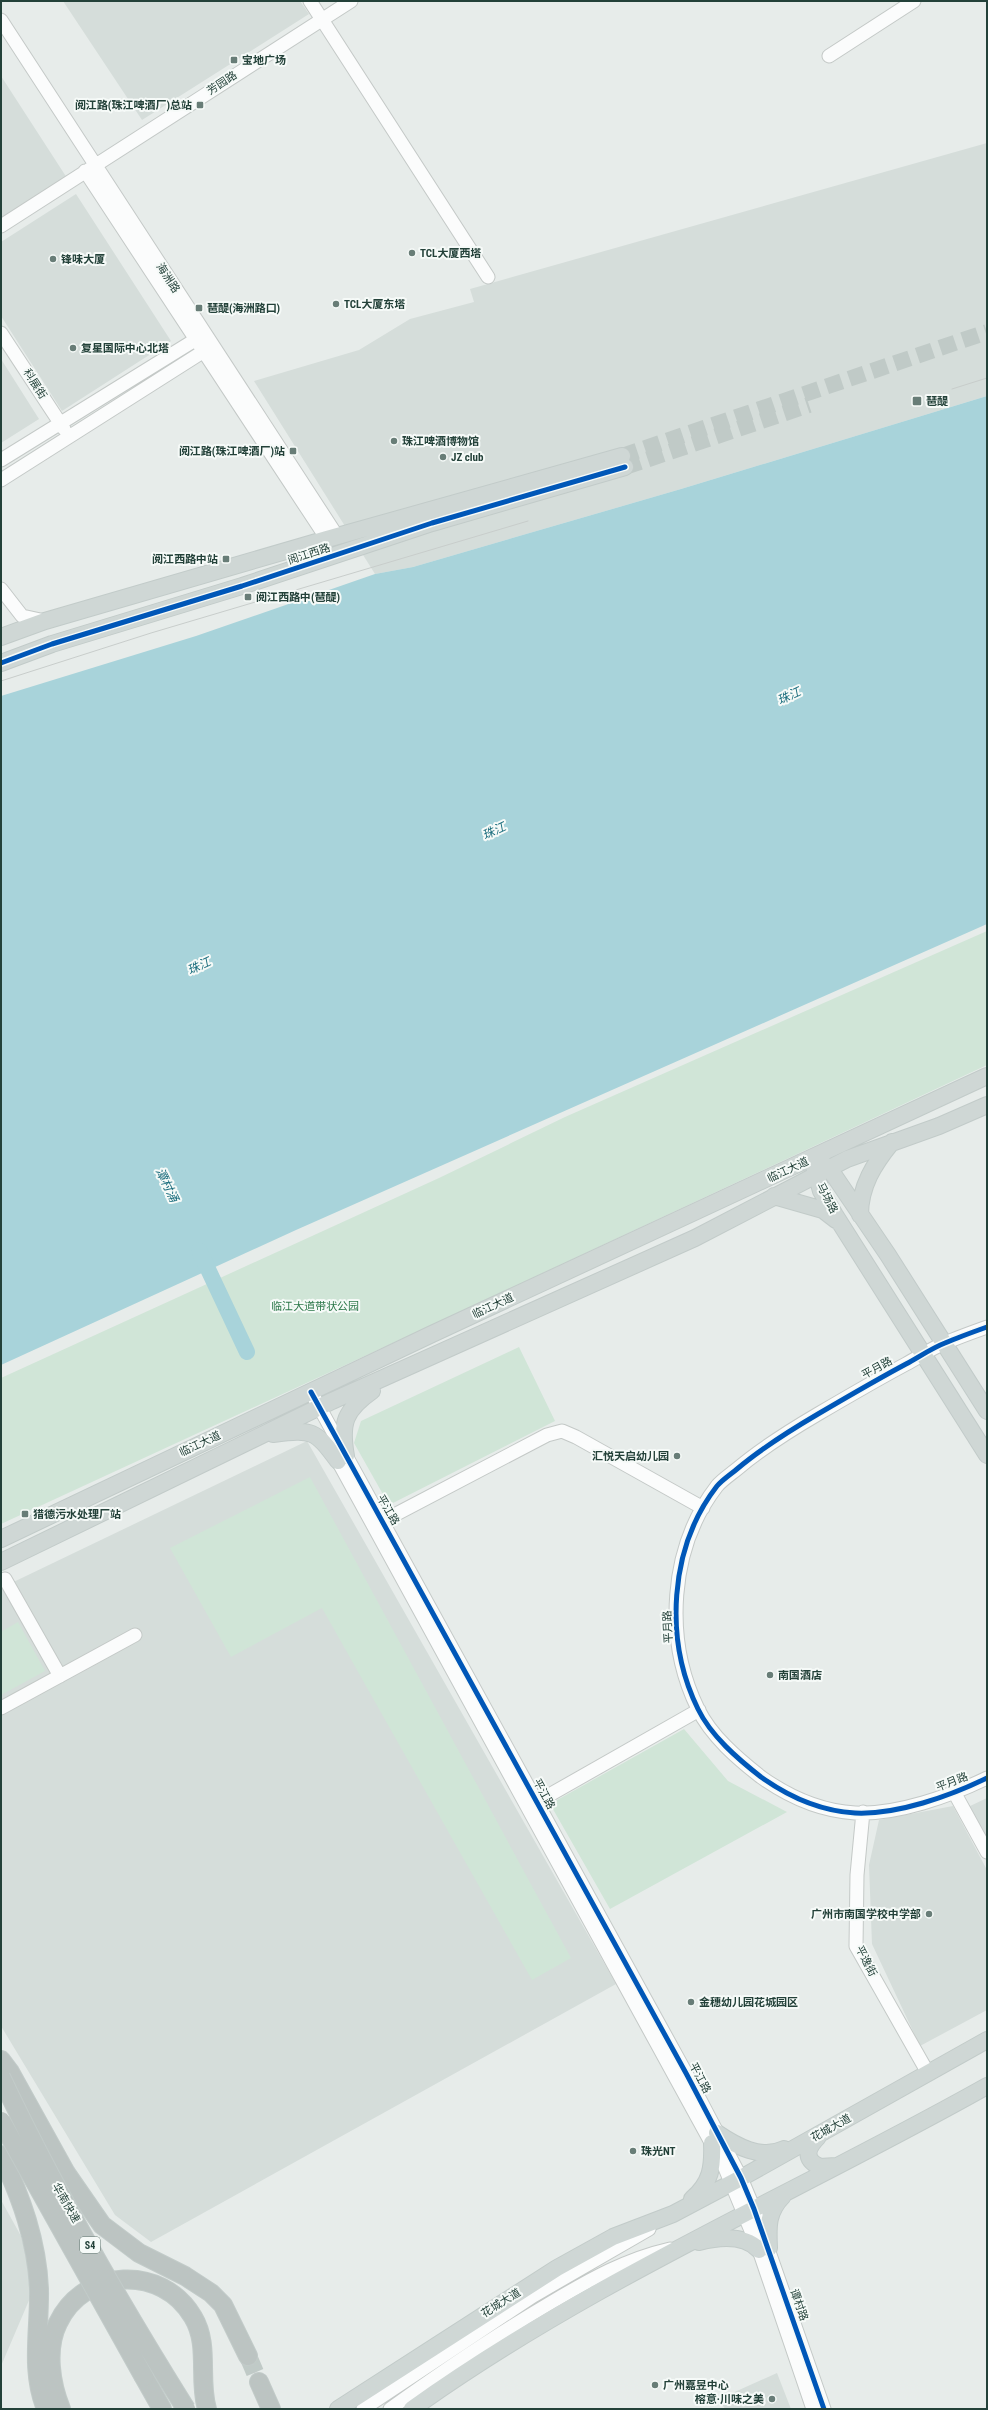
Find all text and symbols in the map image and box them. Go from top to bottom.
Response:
place label: 宝地广场 [242,54,286,67]
marker: 宝地广场 [229,55,239,65]
street label: 芳园路 [205,69,239,97]
place label: 阅江路(珠江啤酒厂)总站 [75,99,192,112]
marker: 阅江路(珠江啤酒厂)总站 [195,100,205,110]
place label: TCL大厦西塔 [420,247,481,260]
marker: TCL大厦西塔 [407,248,417,258]
place label: 锋味大厦 [61,253,105,266]
marker: 锋味大厦 [48,254,58,264]
street label: 海洲路 [154,261,182,295]
place label: TCL大厦东塔 [344,298,405,311]
marker: TCL大厦东塔 [331,299,341,309]
place label: 琶醍(海洲路口) [207,302,280,315]
marker: 琶醍(海洲路口) [194,303,204,313]
place label: 复星国际中心北塔 [81,342,169,355]
marker: 复星国际中心北塔 [68,343,78,353]
street label: 科展街 [21,367,49,401]
marker: 琶醍 [911,395,923,407]
place label: 琶醍 [926,395,948,408]
place label: 珠江啤酒博物馆 [402,435,479,448]
marker: 珠江啤酒博物馆 [389,436,399,446]
place label: 阅江路(珠江啤酒厂)站 [179,445,285,458]
marker: 阅江路(珠江啤酒厂)站 [288,446,298,456]
place label: JZ club [451,451,484,464]
marker: JZ club [438,452,448,462]
street label: 阅江西路 [286,541,332,567]
place label: 阅江西路中站 [152,553,218,566]
marker: 阅江西路中站 [221,554,231,564]
place label: 阅江西路中(琶醍) [256,591,340,604]
marker: 阅江西路中(琶醍) [243,592,253,602]
water label: 珠江 [775,684,805,707]
water label: 珠江 [480,819,510,842]
water label: 珠江 [185,954,215,977]
street label: 临江大道 [765,1155,811,1185]
water label: 潭村涌 [153,1166,182,1206]
street label: 马场路 [814,1180,840,1216]
street label: 临江大道 [470,1291,516,1321]
park label: 临江大道带状公园 [271,1300,359,1313]
street label: 平月路 [859,1354,895,1382]
street label: 临江大道 [177,1429,223,1459]
place label: 汇悦天启幼儿园 [592,1450,669,1463]
marker: 汇悦天启幼儿园 [672,1451,682,1461]
street label: 平江路 [374,1492,402,1528]
place label: 猎德污水处理厂站 [33,1508,121,1521]
marker: 猎德污水处理厂站 [20,1509,30,1519]
street label: 平月路 [661,1610,675,1644]
place label: 南国酒店 [778,1669,822,1682]
marker: 南国酒店 [765,1670,775,1680]
street label: 平月路 [934,1770,970,1794]
street label: 平江路 [530,1776,558,1812]
place label: 广州市南国学校中学部 [811,1908,921,1921]
marker: 广州市南国学校中学部 [924,1909,934,1919]
street label: 平逸街 [853,1943,879,1979]
place label: 金穗幼儿园花城园区 [699,1996,798,2009]
marker: 金穗幼儿园花城园区 [686,1997,696,2007]
street label: 平江路 [687,2060,713,2096]
street label: 花城大道 [809,2112,853,2144]
place label: 珠光NT [641,2145,676,2158]
marker: 珠光NT [628,2146,638,2156]
street label: 华南快速 [49,2181,83,2225]
road number: S4 [80,2237,100,2253]
street label: 花城大道 [479,2286,523,2320]
street label: 谭村路 [787,2287,811,2323]
place label: 广州嘉昱中心 [663,2379,729,2392]
marker: 广州嘉昱中心 [650,2380,660,2390]
place label: 榕意·川味之美 [695,2393,764,2406]
marker: 榕意·川味之美 [767,2394,777,2404]

